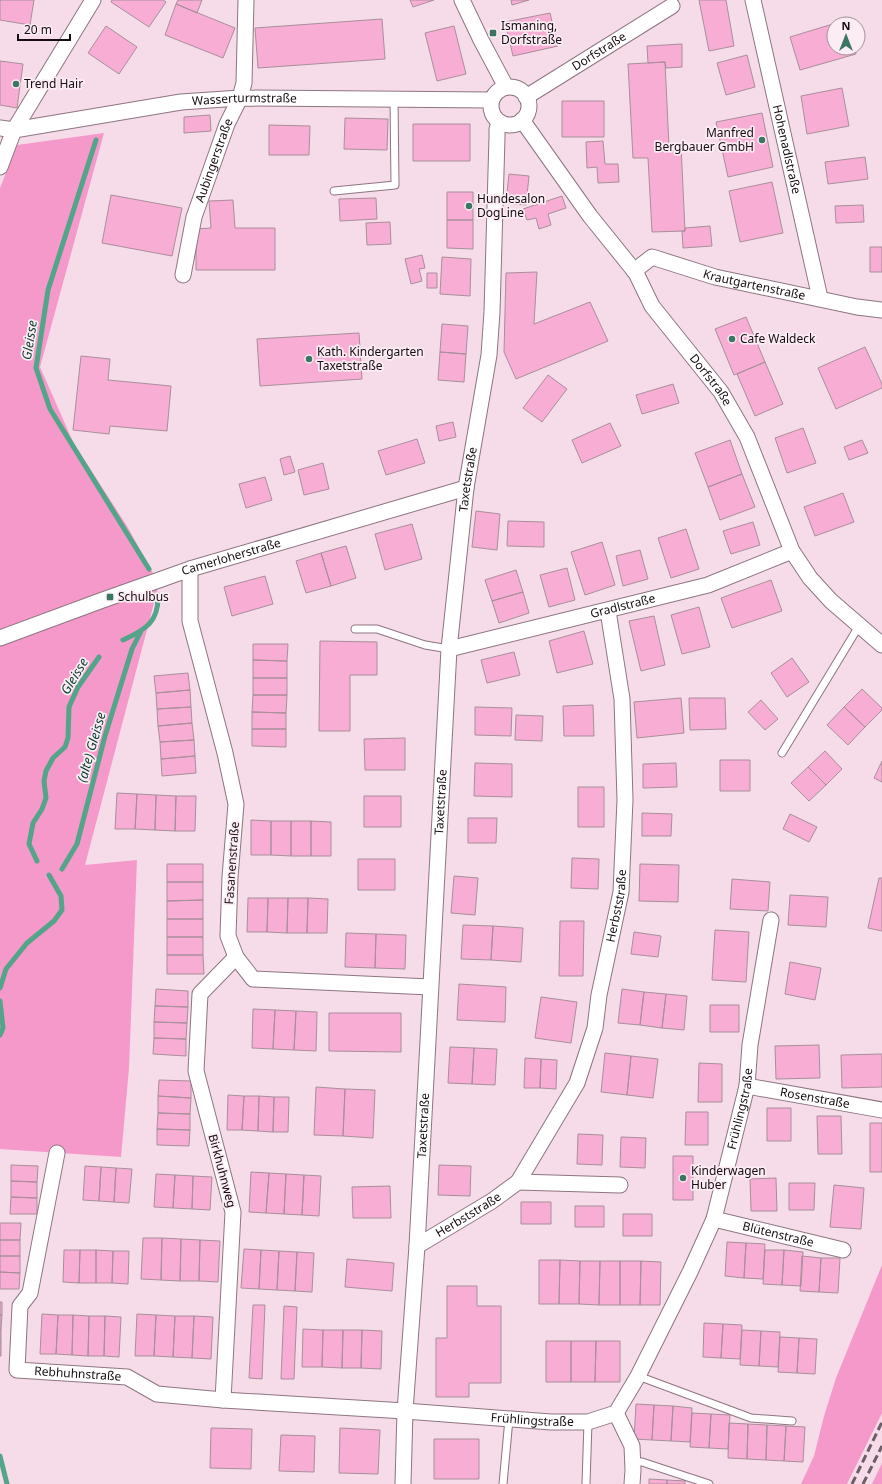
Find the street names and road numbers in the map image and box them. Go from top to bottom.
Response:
street label: Dorfstraße [568,28,629,74]
street label: Wasserturmstraße [192,89,297,109]
street label: Hohenadlstraße [769,103,805,196]
street label: Aubingerstraße [191,115,237,205]
street label: Krautgartenstraße [701,265,807,304]
street label: Dorfstraße [686,350,736,409]
street label: Taxetstraße [455,445,481,513]
street label: Camerloherstraße [179,534,283,579]
street label: Gradlstraße [588,589,657,622]
street label: Taxetstraße [430,769,451,835]
street label: Fasanenstraße [220,821,243,905]
street label: Herbststraße [601,869,630,944]
street label: Frühlingstraße [723,1067,756,1151]
street label: Rosenstraße [779,1083,851,1112]
street label: Taxetstraße [413,1092,433,1159]
street label: Birkhuhnweg [205,1132,240,1210]
street label: Herbststraße [432,1188,505,1241]
street label: Blütenstraße [741,1217,816,1251]
street label: Rebhuhnstraße [34,1362,122,1385]
street label: Frühlingstraße [490,1408,574,1430]

